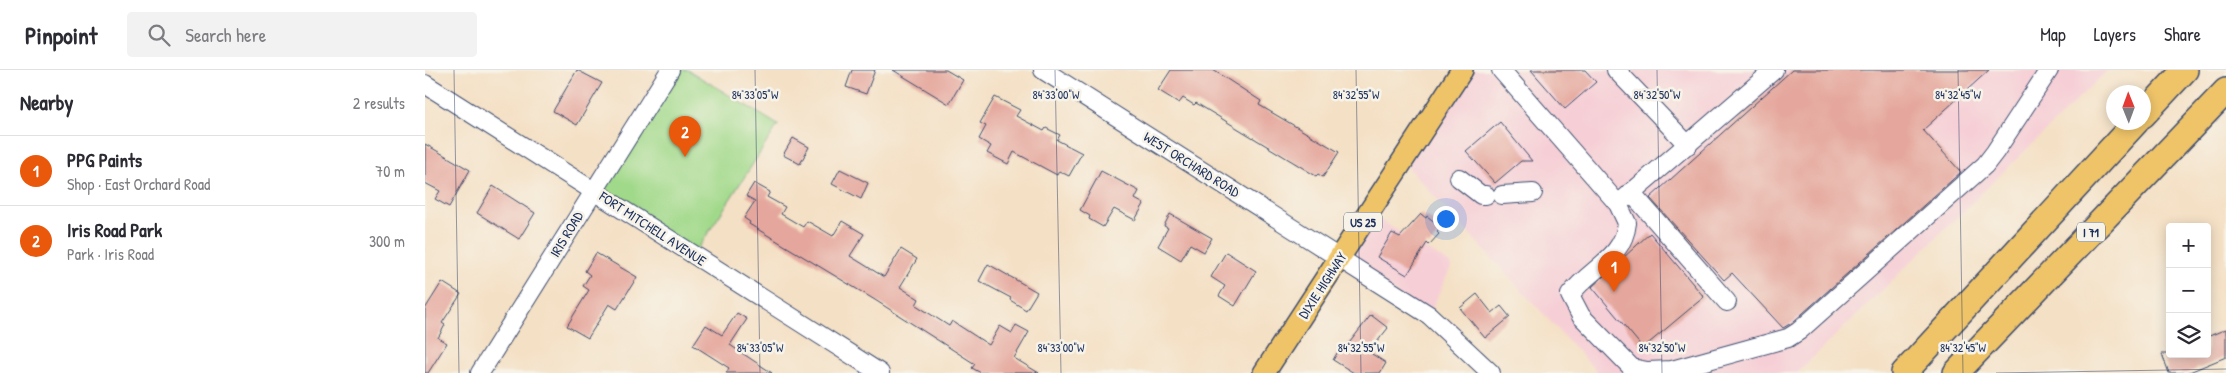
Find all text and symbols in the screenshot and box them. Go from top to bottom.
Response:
search box [127,12,477,57]
text: Pinpoint [25,19,97,51]
icon: search [145,21,173,49]
text: Search here [185,22,266,48]
text: Map [2040,22,2066,47]
text: Layers [2094,22,2136,47]
text: Share [2164,22,2201,47]
north arrow [2106,85,2151,130]
text: 84°33'05"W [732,86,779,103]
text: 84°33'00"W [1033,86,1080,103]
text: 84°32'55"W [1333,86,1380,103]
text: 84°32'50"W [1634,86,1681,103]
text: 84°32'45"W [1935,86,1982,103]
text: Nearby [20,88,73,117]
text: 2 results [353,92,405,114]
pin: 2 [669,116,701,157]
street label: WEST ORCHARD ROAD [1140,127,1244,201]
text: PPG Paints [67,147,142,173]
text: 1 [33,160,39,182]
text: 70 m [375,160,405,182]
text: Shop · East Orchard Road [67,173,210,195]
street label: FORT MITCHELL AVENUE [595,186,710,270]
your location [1433,206,1459,232]
street label: IRIS ROAD [545,207,587,260]
road number: US 25 [1344,212,1382,232]
text: Iris Road Park [67,217,162,243]
road number: I 71 [2077,222,2105,242]
map controls [2166,223,2211,358]
button: + [2166,223,2211,268]
text: 2 [32,230,40,252]
text: 300 m [369,230,405,252]
text: Park · Iris Road [67,243,154,265]
street label: DIXIE HIGHWAY [1293,247,1351,322]
pin: 1 [1598,251,1630,292]
button: − [2166,268,2211,313]
button: layers [2166,313,2211,358]
text: 84°33'05"W [737,339,784,356]
text: 84°33'00"W [1038,339,1085,356]
text: 84°32'55"W [1338,339,1385,356]
text: 84°32'50"W [1639,339,1686,356]
text: 84°32'45"W [1940,339,1987,356]

